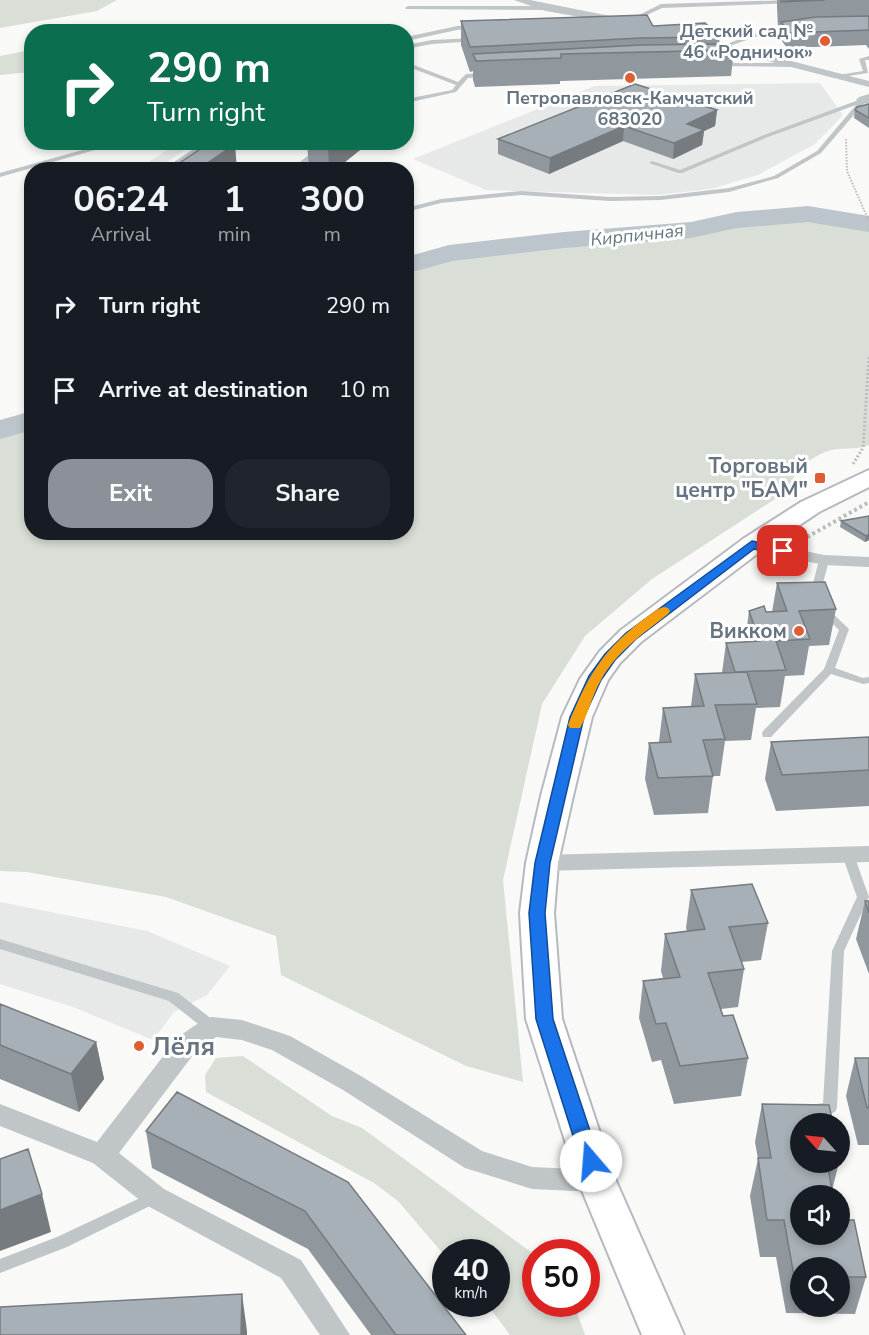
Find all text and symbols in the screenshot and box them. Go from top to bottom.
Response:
place label: Детский сад № 46 «Родничок» [680,19,813,64]
marker: Детский сад № 46 «Родничок» [818,34,832,48]
text: 290 m [147,40,271,97]
icon: right [48,48,126,126]
marker: Петропавловск-Камчатский 683020 [623,71,637,85]
place label: Петропавловск-Камчатский 683020 [506,86,754,131]
text: Turn right [147,94,265,131]
text: 06:24 [73,175,169,224]
text: 1 [223,175,245,224]
text: 300 [300,175,365,224]
water label: Кирпичная [589,218,685,252]
text: Arrival [91,221,151,248]
text: min [218,221,251,248]
text: m [324,221,341,248]
icon: right [48,290,81,323]
text: Turn right [99,291,200,321]
text: 290 m [326,291,390,321]
icon: arrive [48,374,81,407]
text: Arrive at destination [99,375,308,405]
text: 10 m [339,375,390,405]
place label: Торговый центр "БАМ" [675,452,808,504]
button: Exit [48,459,213,528]
button: Share [225,459,390,528]
marker: Торговый центр "БАМ" [813,471,827,485]
pin [757,525,808,576]
icon: arrive [766,534,799,567]
place label: Викком [710,617,787,645]
marker: Викком [792,624,806,638]
place label: Лёля [151,1029,215,1064]
marker: Лёля [132,1039,146,1053]
north arrow [790,1113,850,1173]
map controls [790,1113,850,1317]
position arrow [559,1129,623,1193]
button: sound [790,1185,850,1245]
speed limit sign: 50 [522,1239,600,1317]
text: 40 [453,1250,489,1291]
button: search [790,1257,850,1317]
text: km/h [454,1283,488,1303]

